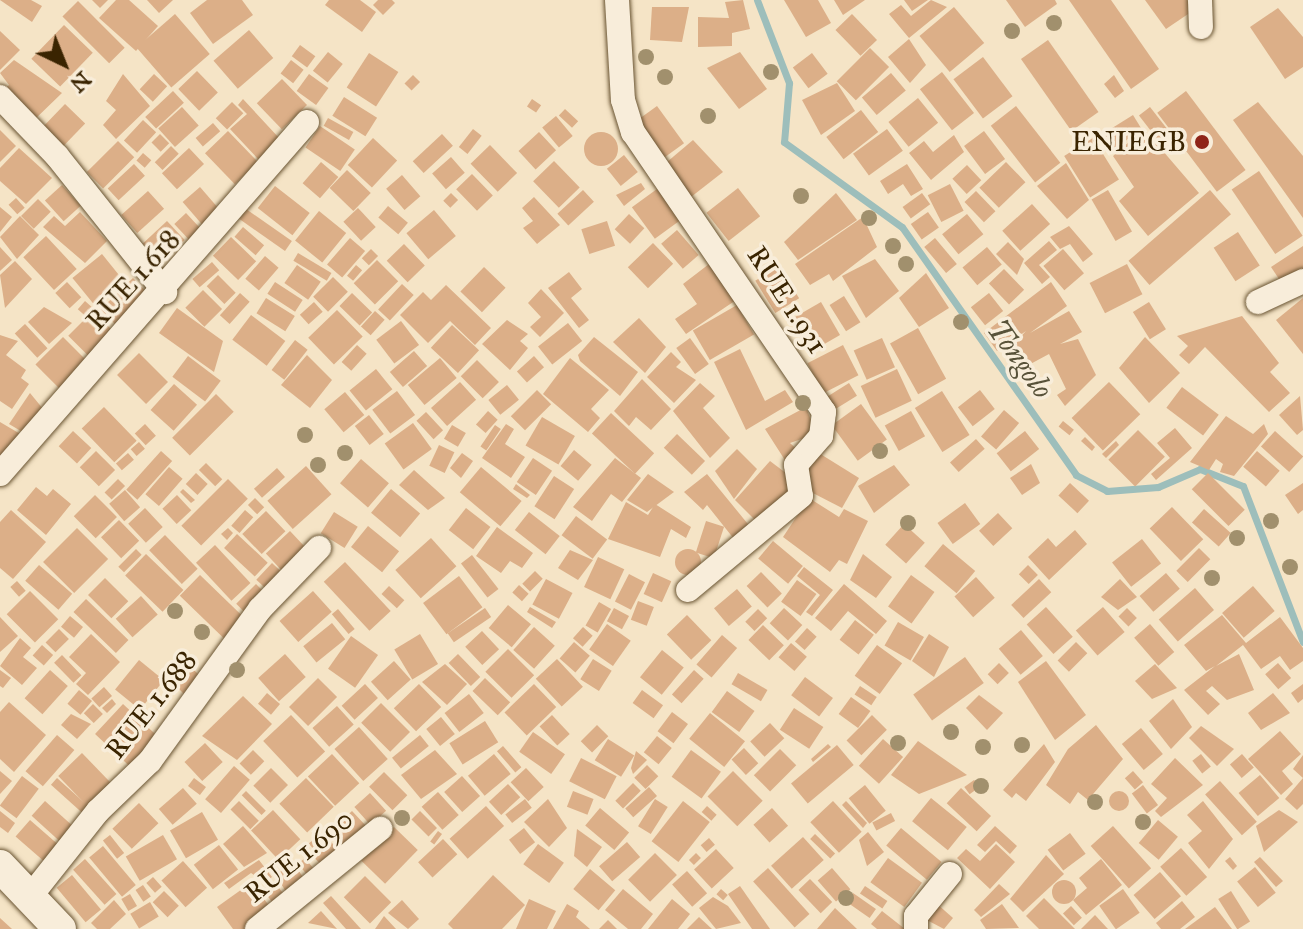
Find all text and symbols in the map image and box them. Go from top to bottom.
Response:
north arrow [24,24,104,104]
text: N [65,66,97,98]
place label: ENIEGB [1071,125,1186,159]
marker: ENIEGB [1193,133,1211,151]
street label: RUE 1.618 [79,223,187,337]
street label: RUE 1.931 [740,240,834,360]
water label: Tongolo [979,313,1061,405]
street label: RUE 1.688 [98,644,204,766]
street label: RUE 1.690 [238,802,360,910]

